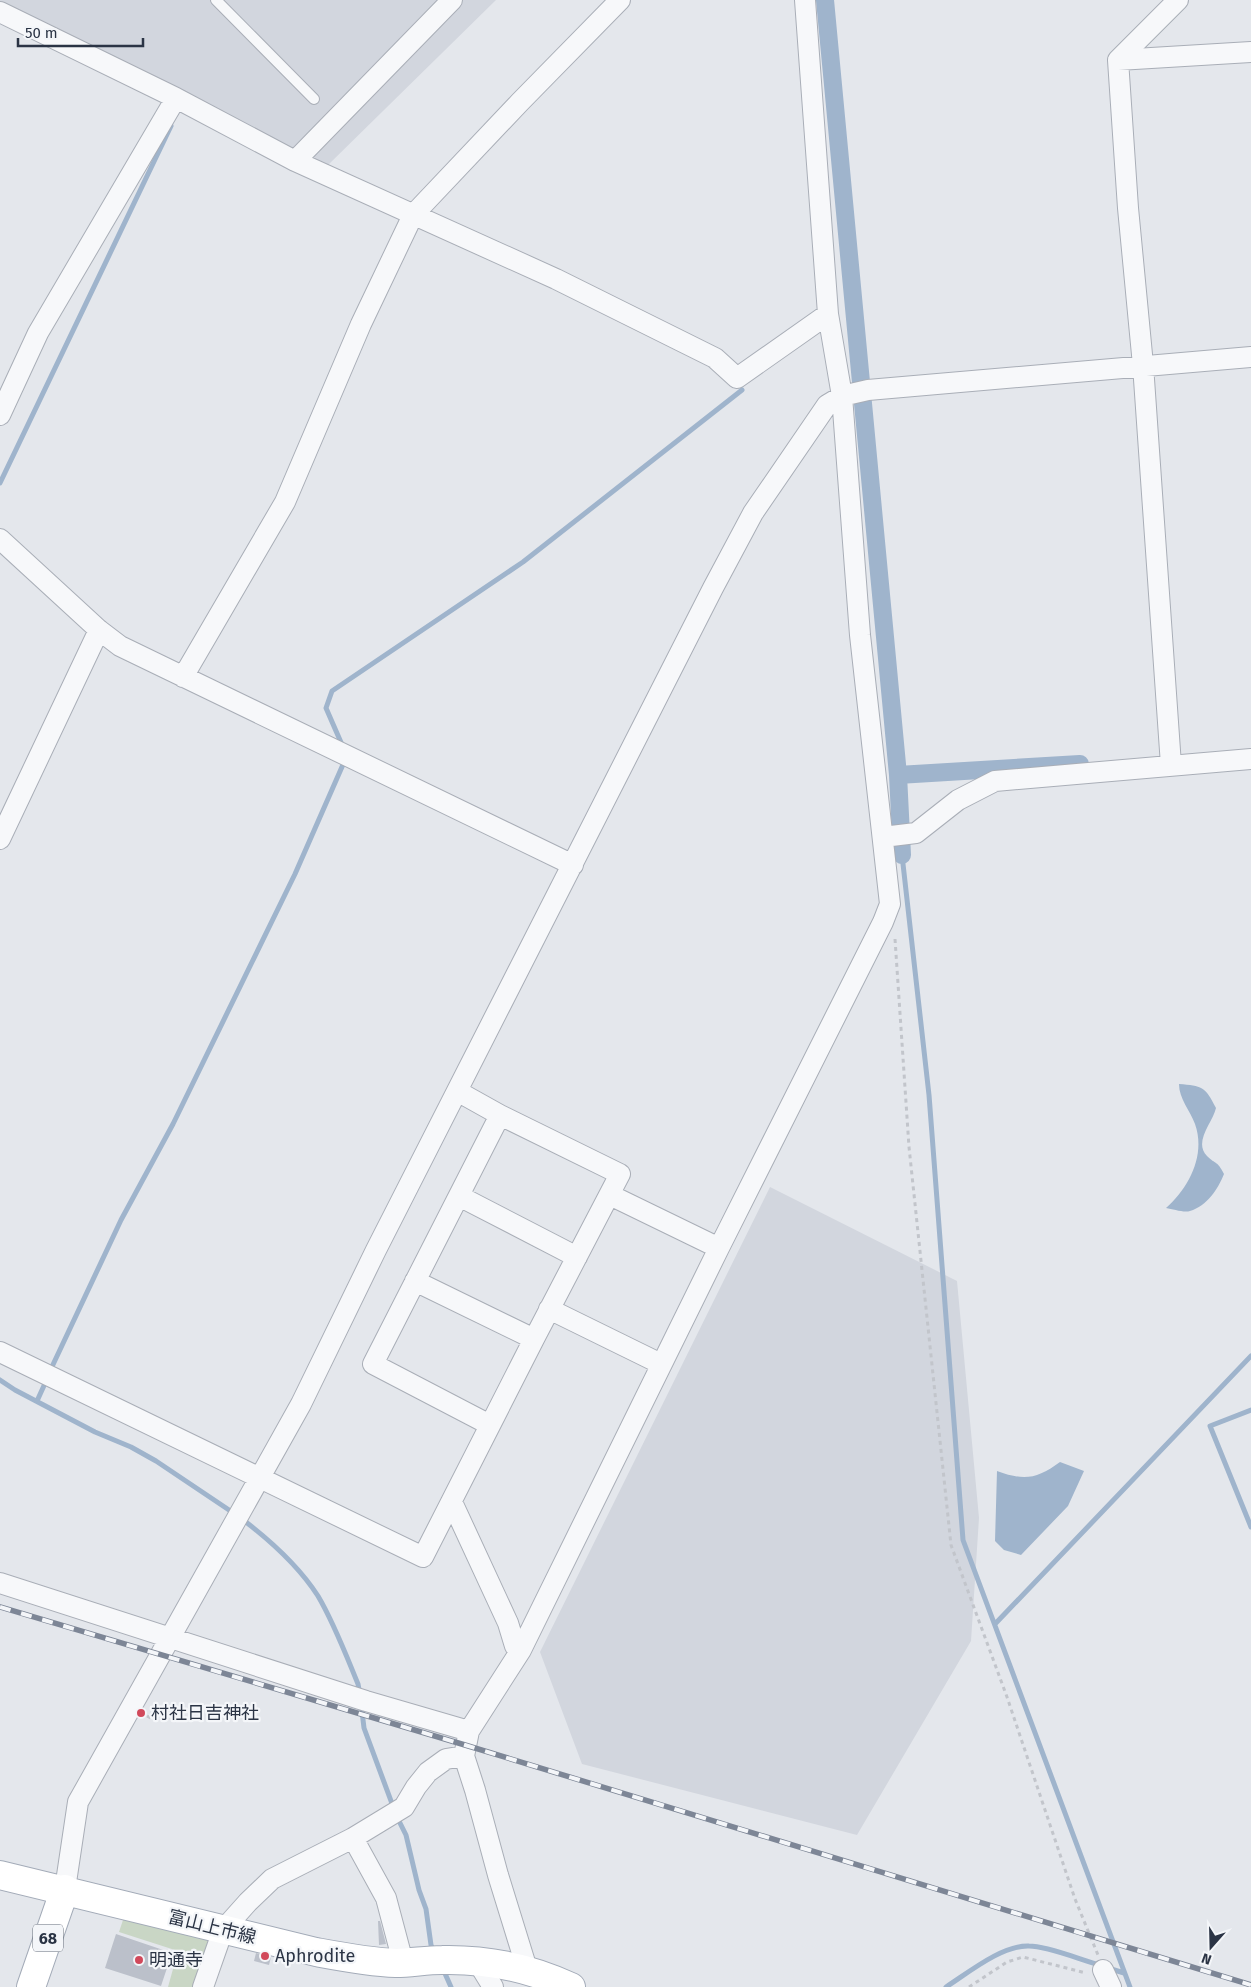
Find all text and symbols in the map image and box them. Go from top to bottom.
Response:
scale bar [18,15,142,47]
text: 50 m [25,24,58,42]
place label: 村社日吉神社 [151,1702,259,1724]
marker: 村社日吉神社 [135,1707,147,1719]
street label: 富山上市線 [166,1905,258,1949]
north arrow [1186,1922,1236,1972]
road number: 68 [33,1925,63,1952]
place label: Aphrodite [275,1945,355,1967]
place label: 明通寺 [149,1949,203,1971]
text: N [1199,1949,1214,1968]
marker: Aphrodite [259,1950,271,1962]
marker: 明通寺 [133,1954,145,1966]

